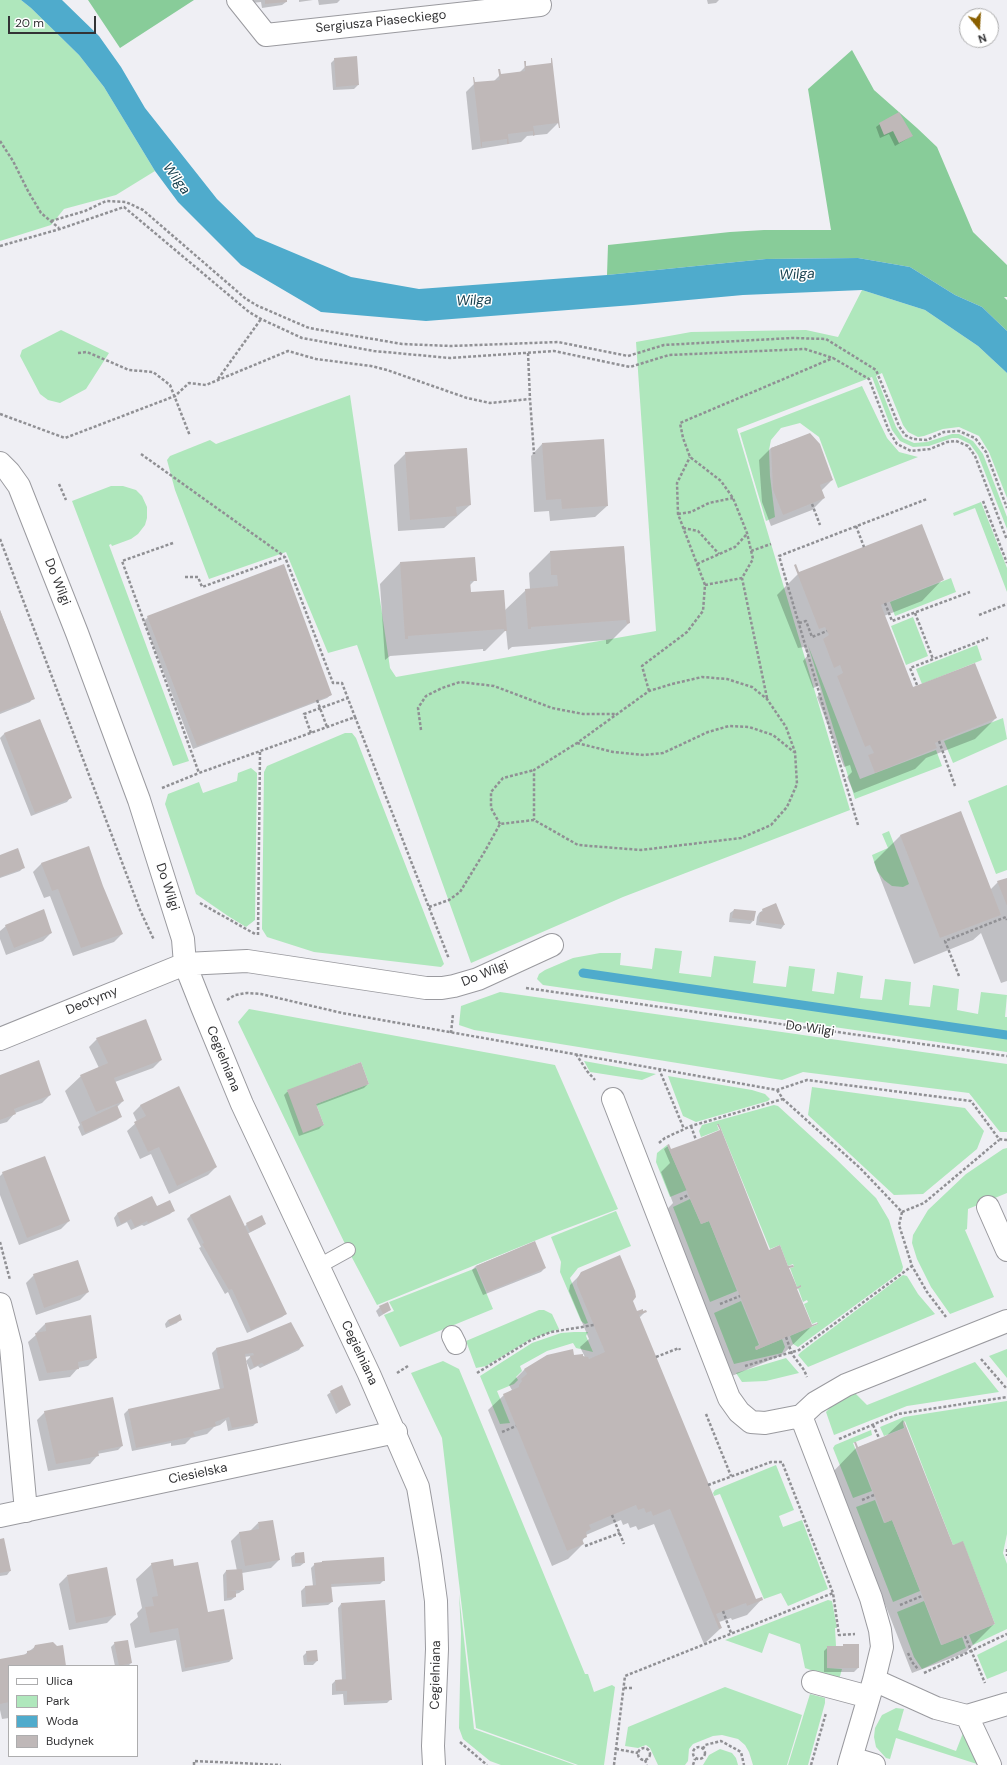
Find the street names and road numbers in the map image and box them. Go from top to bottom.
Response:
street label: Sergiusza Piaseckiego [315,7,447,37]
street label: Do Wilgi [41,556,73,608]
street label: Do Wilgi [152,861,182,913]
street label: Do Wilgi [459,958,511,990]
street label: Deotymy [64,984,120,1018]
street label: Do Wilgi [785,1018,835,1040]
street label: Cegielniana [203,1024,243,1094]
street label: Cegielniana [337,1318,381,1388]
street label: Ciesielska [167,1460,229,1488]
street label: Cegielniana [428,1640,444,1710]

